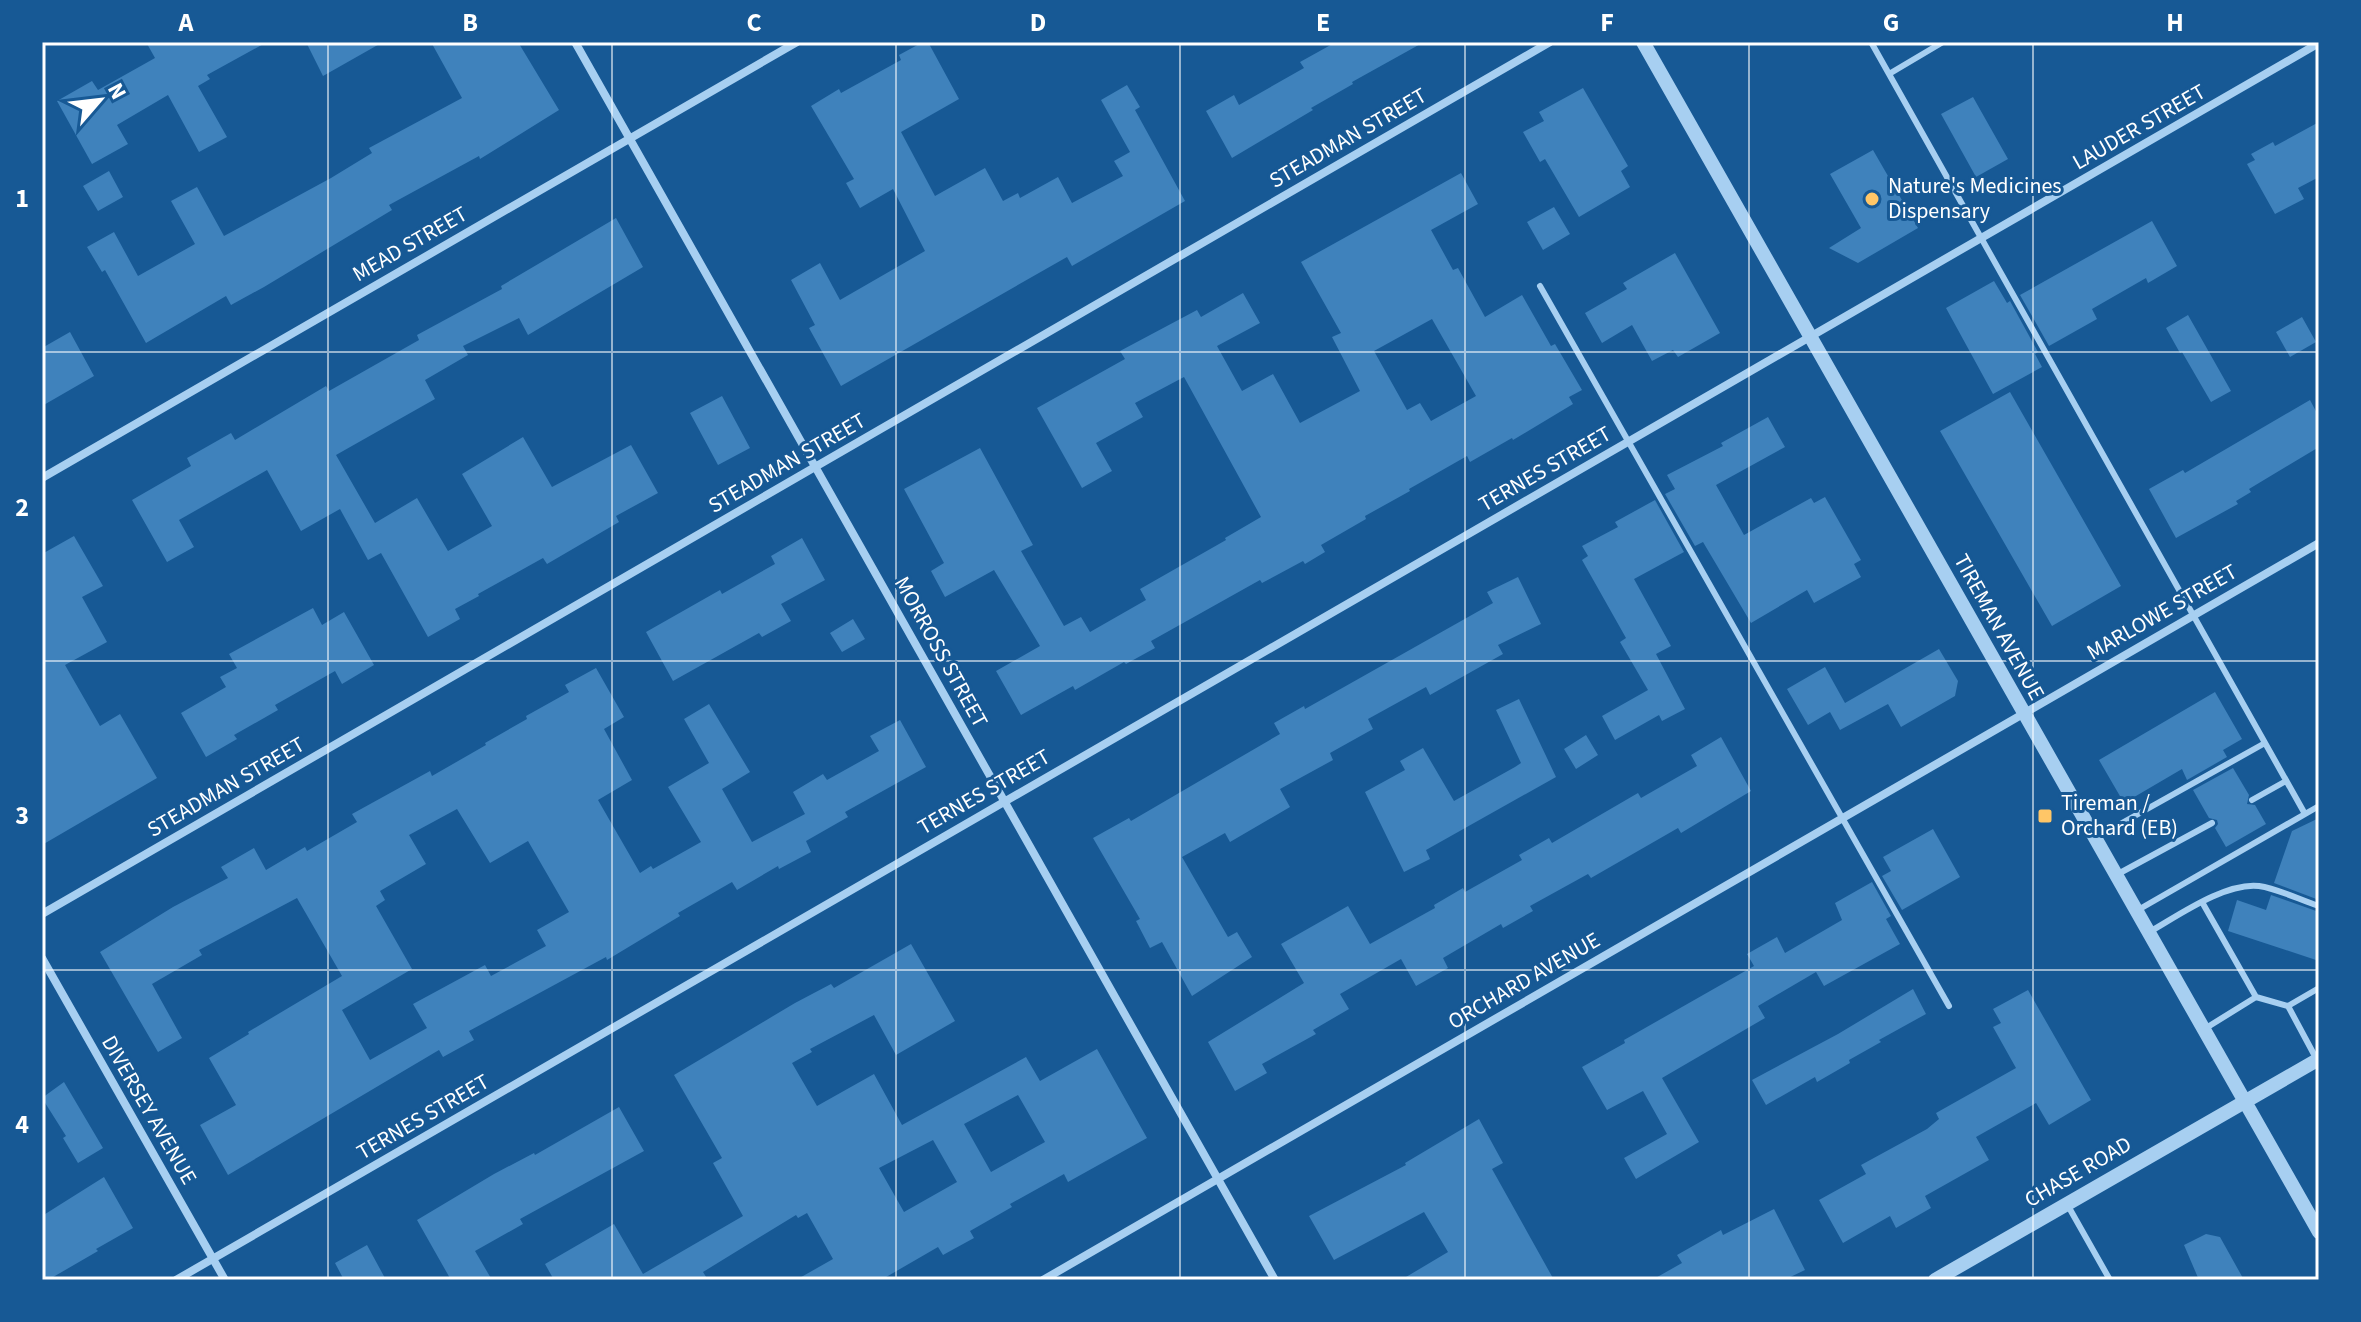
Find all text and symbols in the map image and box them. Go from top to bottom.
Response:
text: A [178,4,195,41]
text: B [462,4,478,41]
text: C [746,4,762,41]
text: D [1030,4,1046,41]
text: E [1316,4,1330,41]
text: F [1600,4,1614,41]
text: G [1883,4,1899,41]
text: H [2166,4,2184,41]
north arrow [60,60,140,140]
street label: LAUDER STREET [2066,76,2212,178]
text: N [99,77,134,105]
street label: STEADMAN STREET [1263,80,1433,196]
place label: Nature's Medicines Dispensary [1888,170,2062,227]
text: 1 [15,180,29,217]
marker: Nature's Medicines Dispensary [1863,190,1881,208]
street label: MEAD STREET [347,198,474,290]
street label: STEADMAN STREET [702,405,872,521]
street label: TERNES STREET [1473,418,1617,520]
text: 2 [15,489,29,526]
street label: TIREMAN AVENUE [1946,548,2052,706]
street label: MARLOWE STREET [2081,556,2243,668]
street label: MORROSS STREET [886,571,996,734]
street label: STEADMAN STREET [141,729,311,845]
street label: TERNES STREET [912,741,1056,843]
place label: Tireman / Orchard (EB) [2061,787,2178,844]
text: 3 [15,797,29,834]
marker: Tireman / Orchard (EB) [2036,807,2054,825]
street label: ORCHARD AVENUE [1442,924,1606,1038]
street label: DIVERSEY AVENUE [93,1030,205,1190]
street label: TERNES STREET [351,1066,495,1168]
text: 4 [15,1106,29,1143]
street label: CHASE ROAD [2018,1128,2138,1216]

